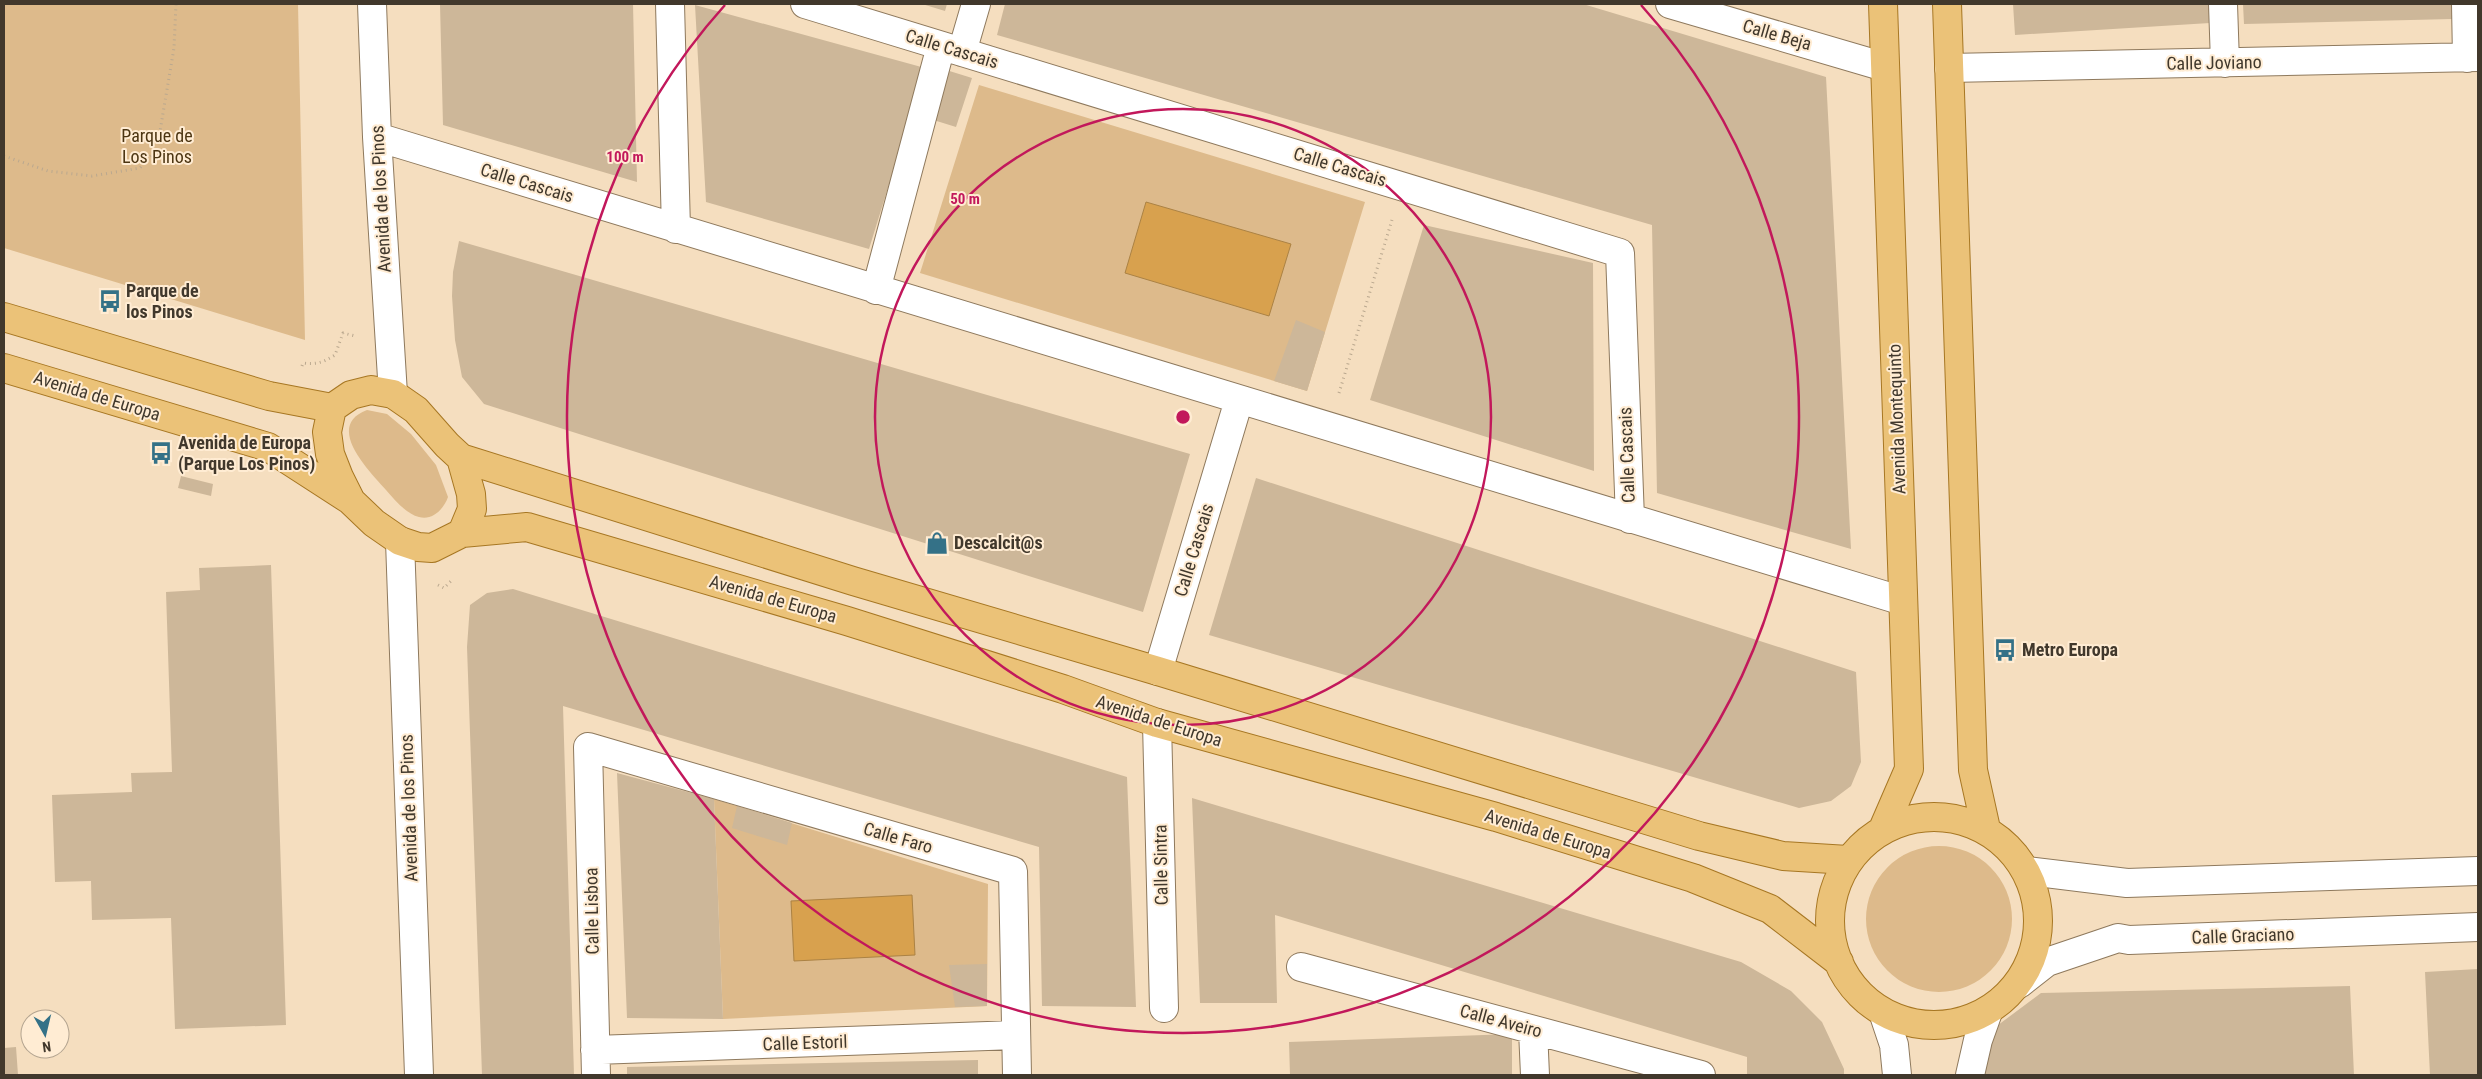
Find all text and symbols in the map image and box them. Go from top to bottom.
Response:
street label: Calle Beja [1740,15,1814,54]
street label: Calle Cascais [903,24,1001,73]
street label: Calle Joviano [2166,51,2262,74]
park label: Parque de Los Pinos [121,125,193,167]
street label: Avenida de los Pinos [366,125,395,273]
street label: Calle Cascais [1291,142,1389,191]
text: 100 m [606,148,644,166]
street label: Calle Cascais [478,158,576,207]
text: 50 m [950,190,980,208]
place label: Parque de los Pinos [126,280,199,322]
bus stop icon: Parque de los Pinos [97,288,123,314]
street label: Avenida Montequinto [1883,344,1910,495]
street label: Avenida de Europa [31,366,163,425]
street label: Calle Cascais [1614,407,1639,503]
centre of rings [1174,408,1192,426]
place label: Avenida de Europa (Parque Los Pinos) [178,432,315,475]
bus stop icon: Avenida de Europa (Parque Los Pinos) [148,440,174,466]
street label: Calle Cascais [1169,501,1218,599]
shop icon: Descalcit@s [924,530,950,556]
place label: Descalcit@s [954,532,1043,553]
street label: Avenida de Europa [707,570,839,627]
bus stop icon: Metro Europa [1992,637,2018,663]
place label: Metro Europa [2022,639,2118,660]
street label: Avenida de Europa [1093,690,1225,751]
street label: Avenida de los Pinos [395,734,422,882]
street label: Avenida de Europa [1482,804,1614,863]
street label: Calle Faro [861,818,935,857]
street label: Calle Sintra [1149,824,1172,906]
street label: Calle Lisboa [580,867,603,955]
street label: Calle Graciano [2191,923,2295,948]
street label: Calle Aveiro [1458,999,1544,1042]
north arrow [20,1009,70,1059]
street label: Calle Estoril [762,1031,848,1054]
text: N [41,1038,52,1055]

